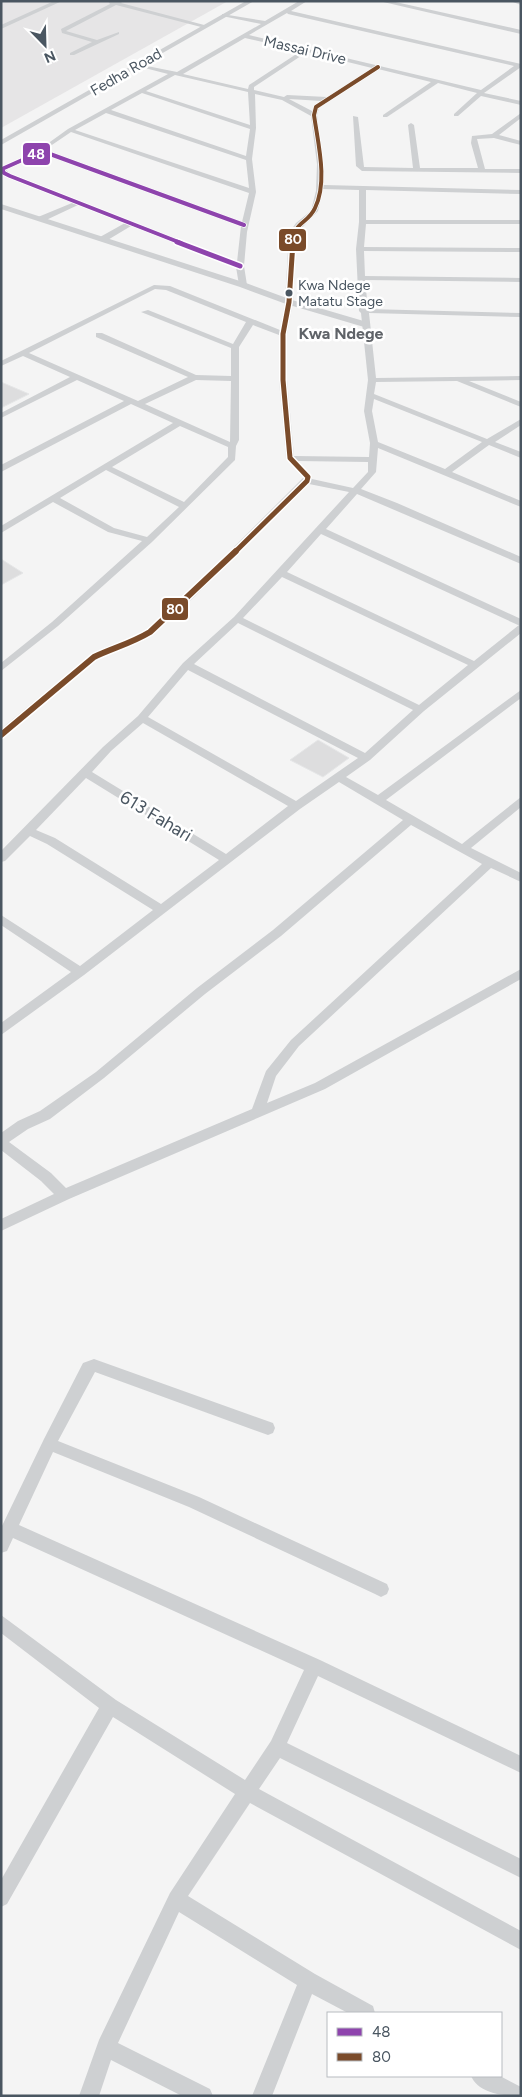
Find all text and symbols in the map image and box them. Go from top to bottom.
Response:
north arrow [20,20,70,70]
street label: Massai Drive [262,32,348,68]
street label: Fedha Road [87,44,165,100]
text: N [42,47,58,66]
line badge: 48 [22,142,51,166]
text: 48 [27,146,45,163]
line badge: 80 [278,228,307,252]
text: 80 [284,231,302,248]
place label: Kwa Ndege Matatu Stage [298,277,383,310]
marker: Kwa Ndege Matatu Stage [284,288,294,298]
district label: Kwa Ndege [299,324,384,343]
line badge: 80 [161,597,189,621]
text: 80 [166,601,184,618]
street label: 613 Fahari [116,786,196,846]
legend [327,2012,502,2077]
text: 48 [372,2023,391,2041]
text: 80 [372,2048,391,2066]

